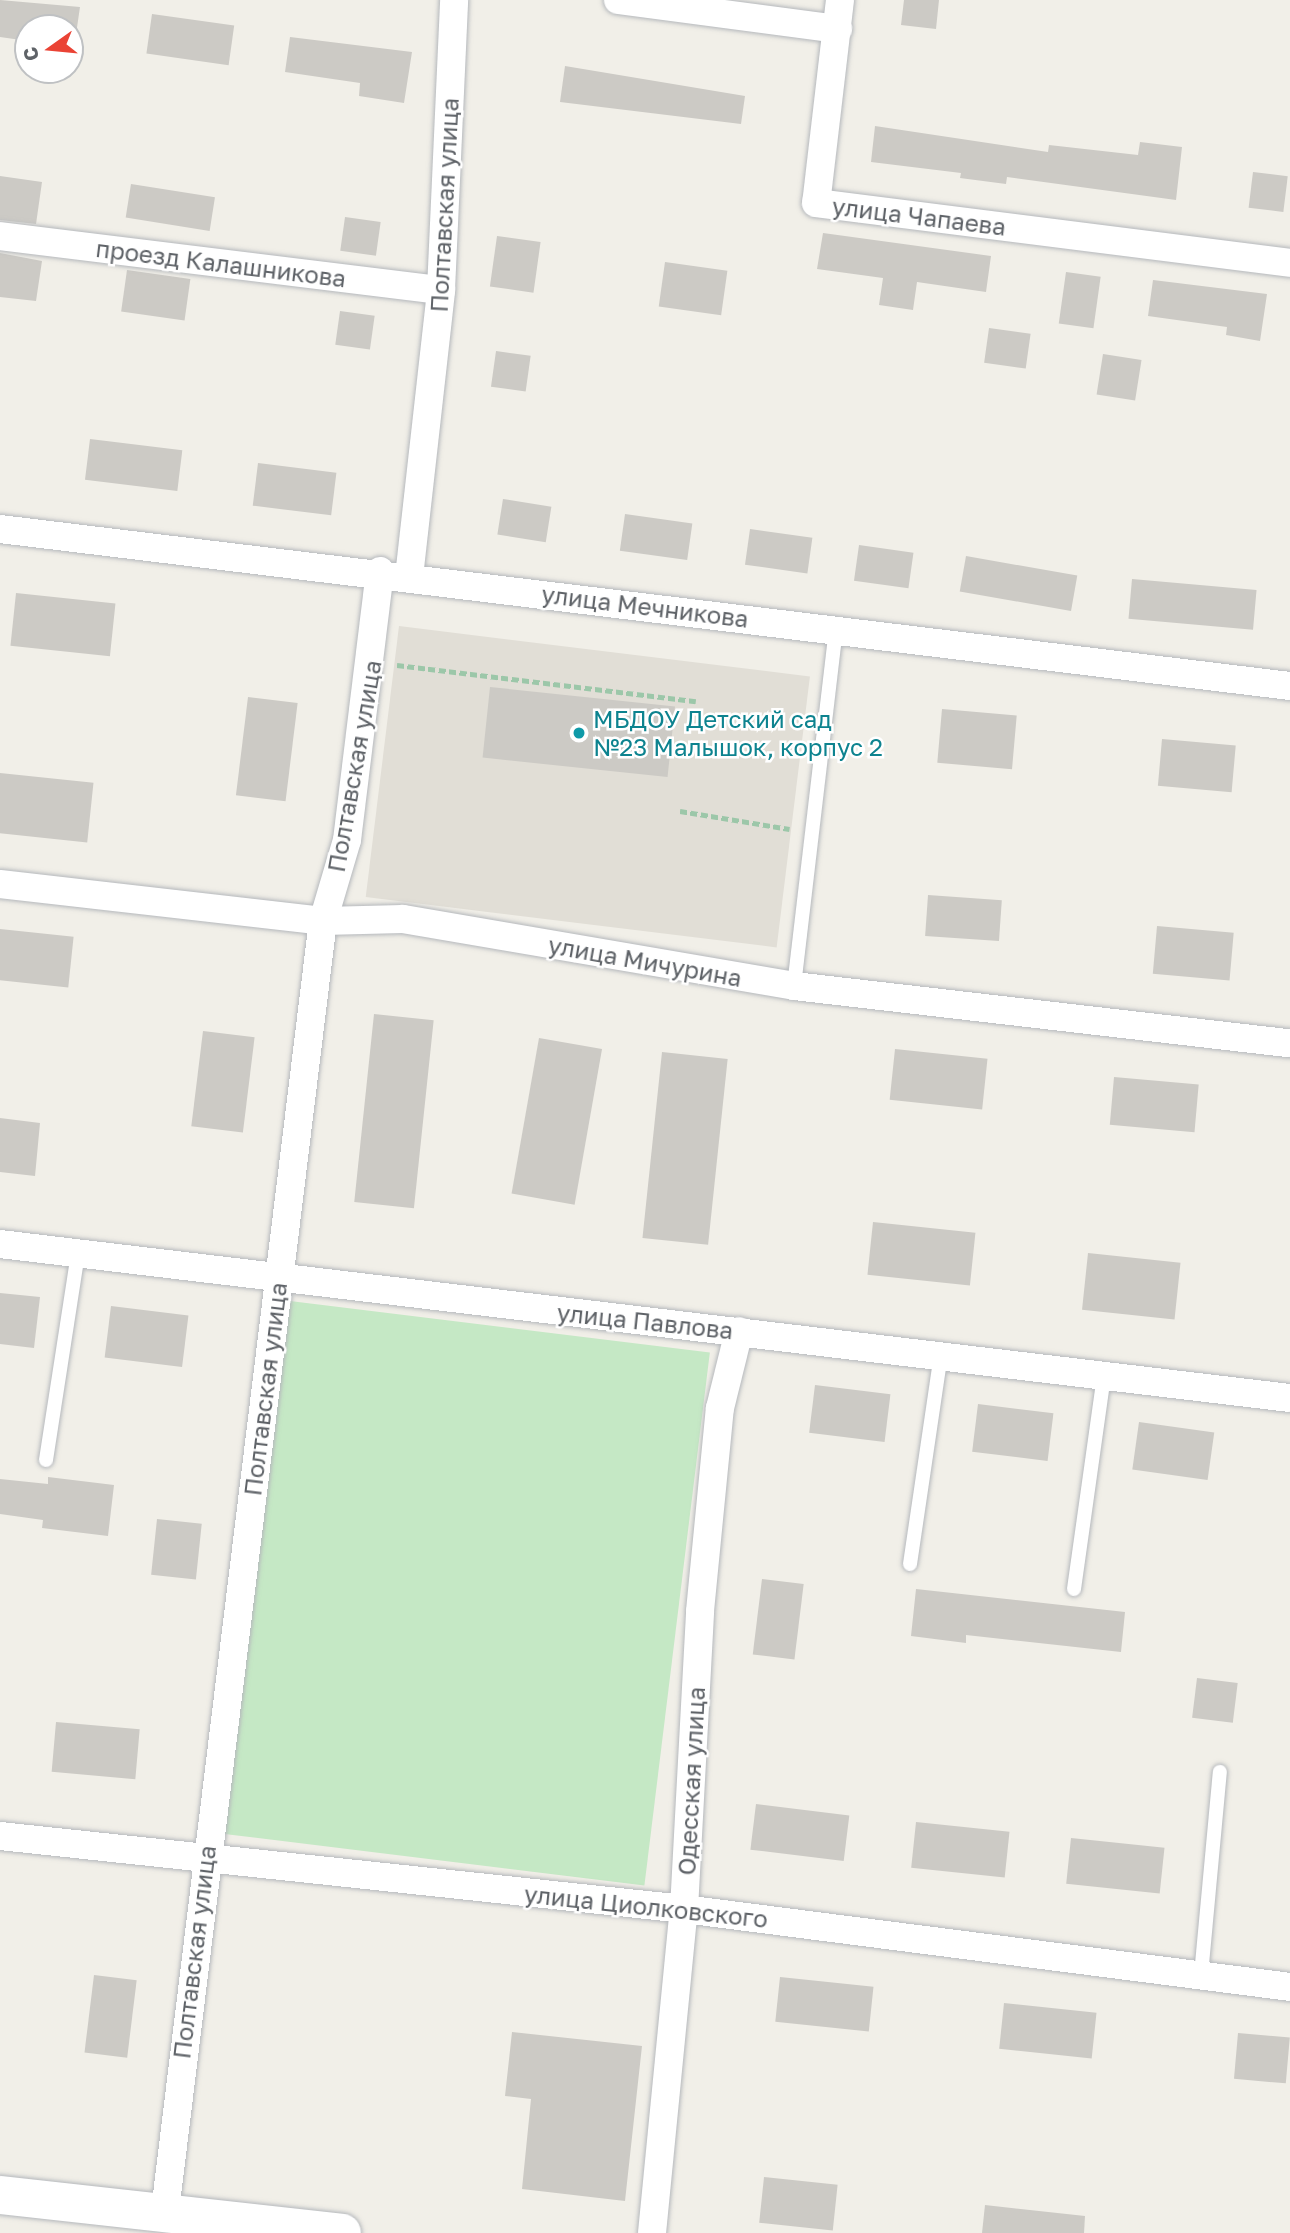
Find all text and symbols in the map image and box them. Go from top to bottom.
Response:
north arrow [14,14,84,84]
text: С [17,45,43,64]
street label: Полтавская улица [424,97,464,313]
street label: улица Чапаева [830,191,1008,241]
street label: проезд Калашникова [94,233,348,293]
street label: улица Мечникова [540,579,750,633]
street label: Полтавская улица [321,658,387,874]
place label: МБДОУ Детский сад №23 Малышок, корпус 2 [593,705,883,761]
marker: МБДОУ Детский сад №23 Малышок, корпус 2 [571,725,587,741]
street label: улица Мичурина [546,930,744,992]
street label: Полтавская улица [238,1281,292,1497]
street label: улица Павлова [555,1297,735,1345]
street label: Одесская улица [672,1686,710,1876]
street label: Полтавская улица [167,1844,221,2060]
street label: улица Циолковского [523,1879,769,1933]

